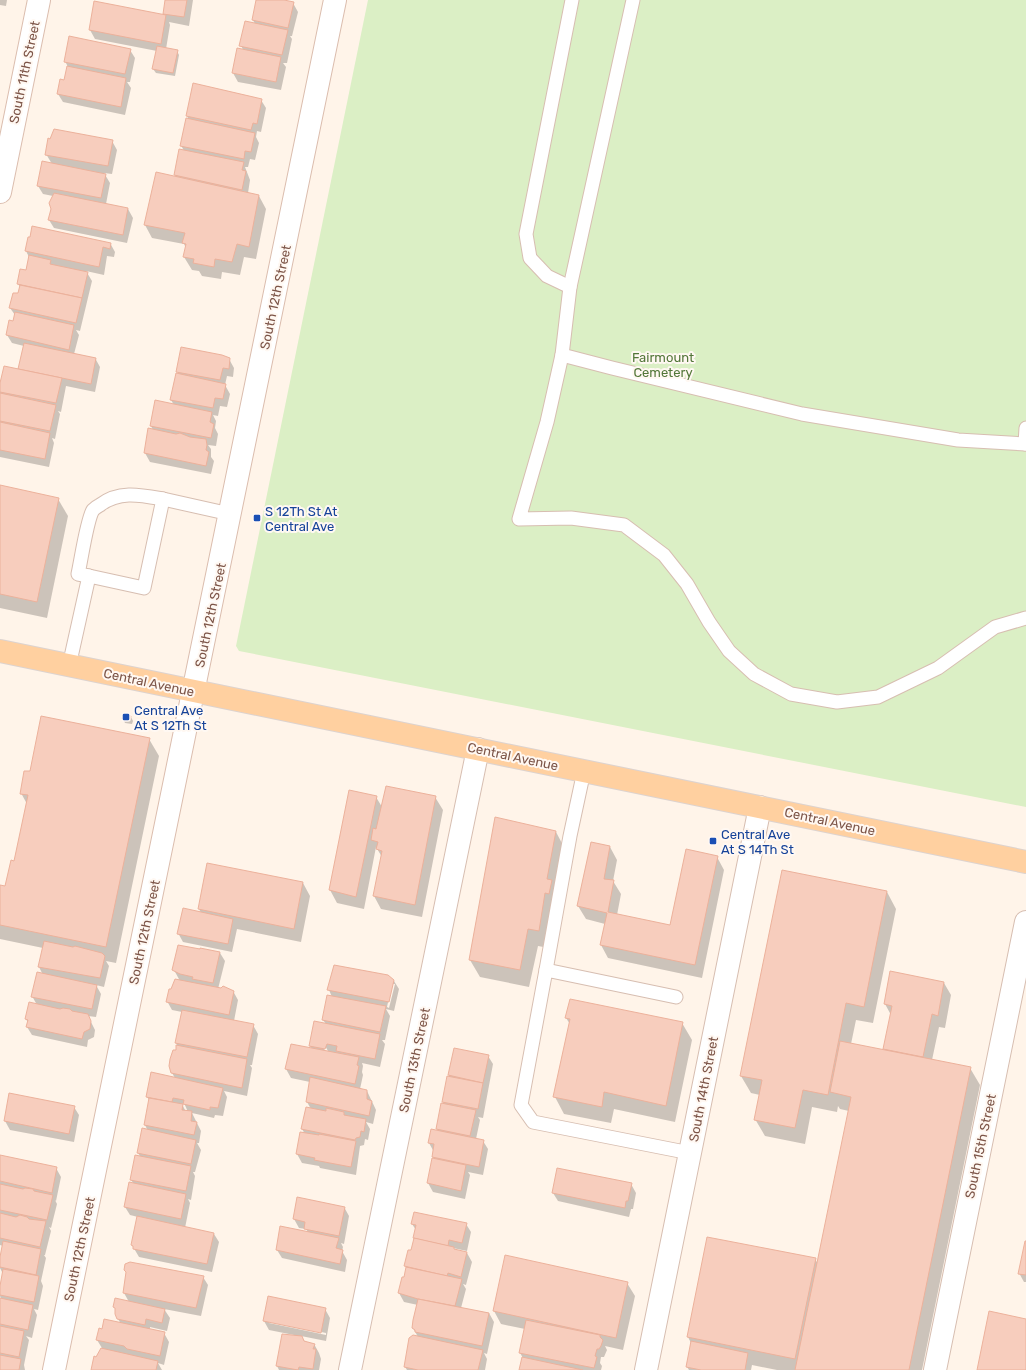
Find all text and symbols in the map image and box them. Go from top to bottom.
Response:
street label: South 11th Street [6,19,43,125]
street label: South 12th Street [257,243,294,351]
park label: Fairmount Cemetery [632,350,694,380]
place label: S 12Th St At Central Ave [265,504,337,534]
marker: S 12Th St At Central Ave [252,513,262,523]
street label: South 12th Street [192,561,229,669]
street label: Central Avenue [102,666,196,699]
place label: Central Ave At S 12Th St [134,703,207,733]
marker: Central Ave At S 12Th St [121,712,131,722]
street label: Central Avenue [466,740,560,773]
street label: Central Avenue [783,805,877,838]
place label: Central Ave At S 14Th St [721,827,794,857]
marker: Central Ave At S 14Th St [708,836,718,846]
street label: South 12th Street [126,878,163,986]
street label: South 13th Street [396,1006,433,1114]
street label: South 14th Street [686,1035,721,1143]
street label: South 15th Street [962,1092,999,1200]
street label: South 12th Street [61,1195,98,1303]

